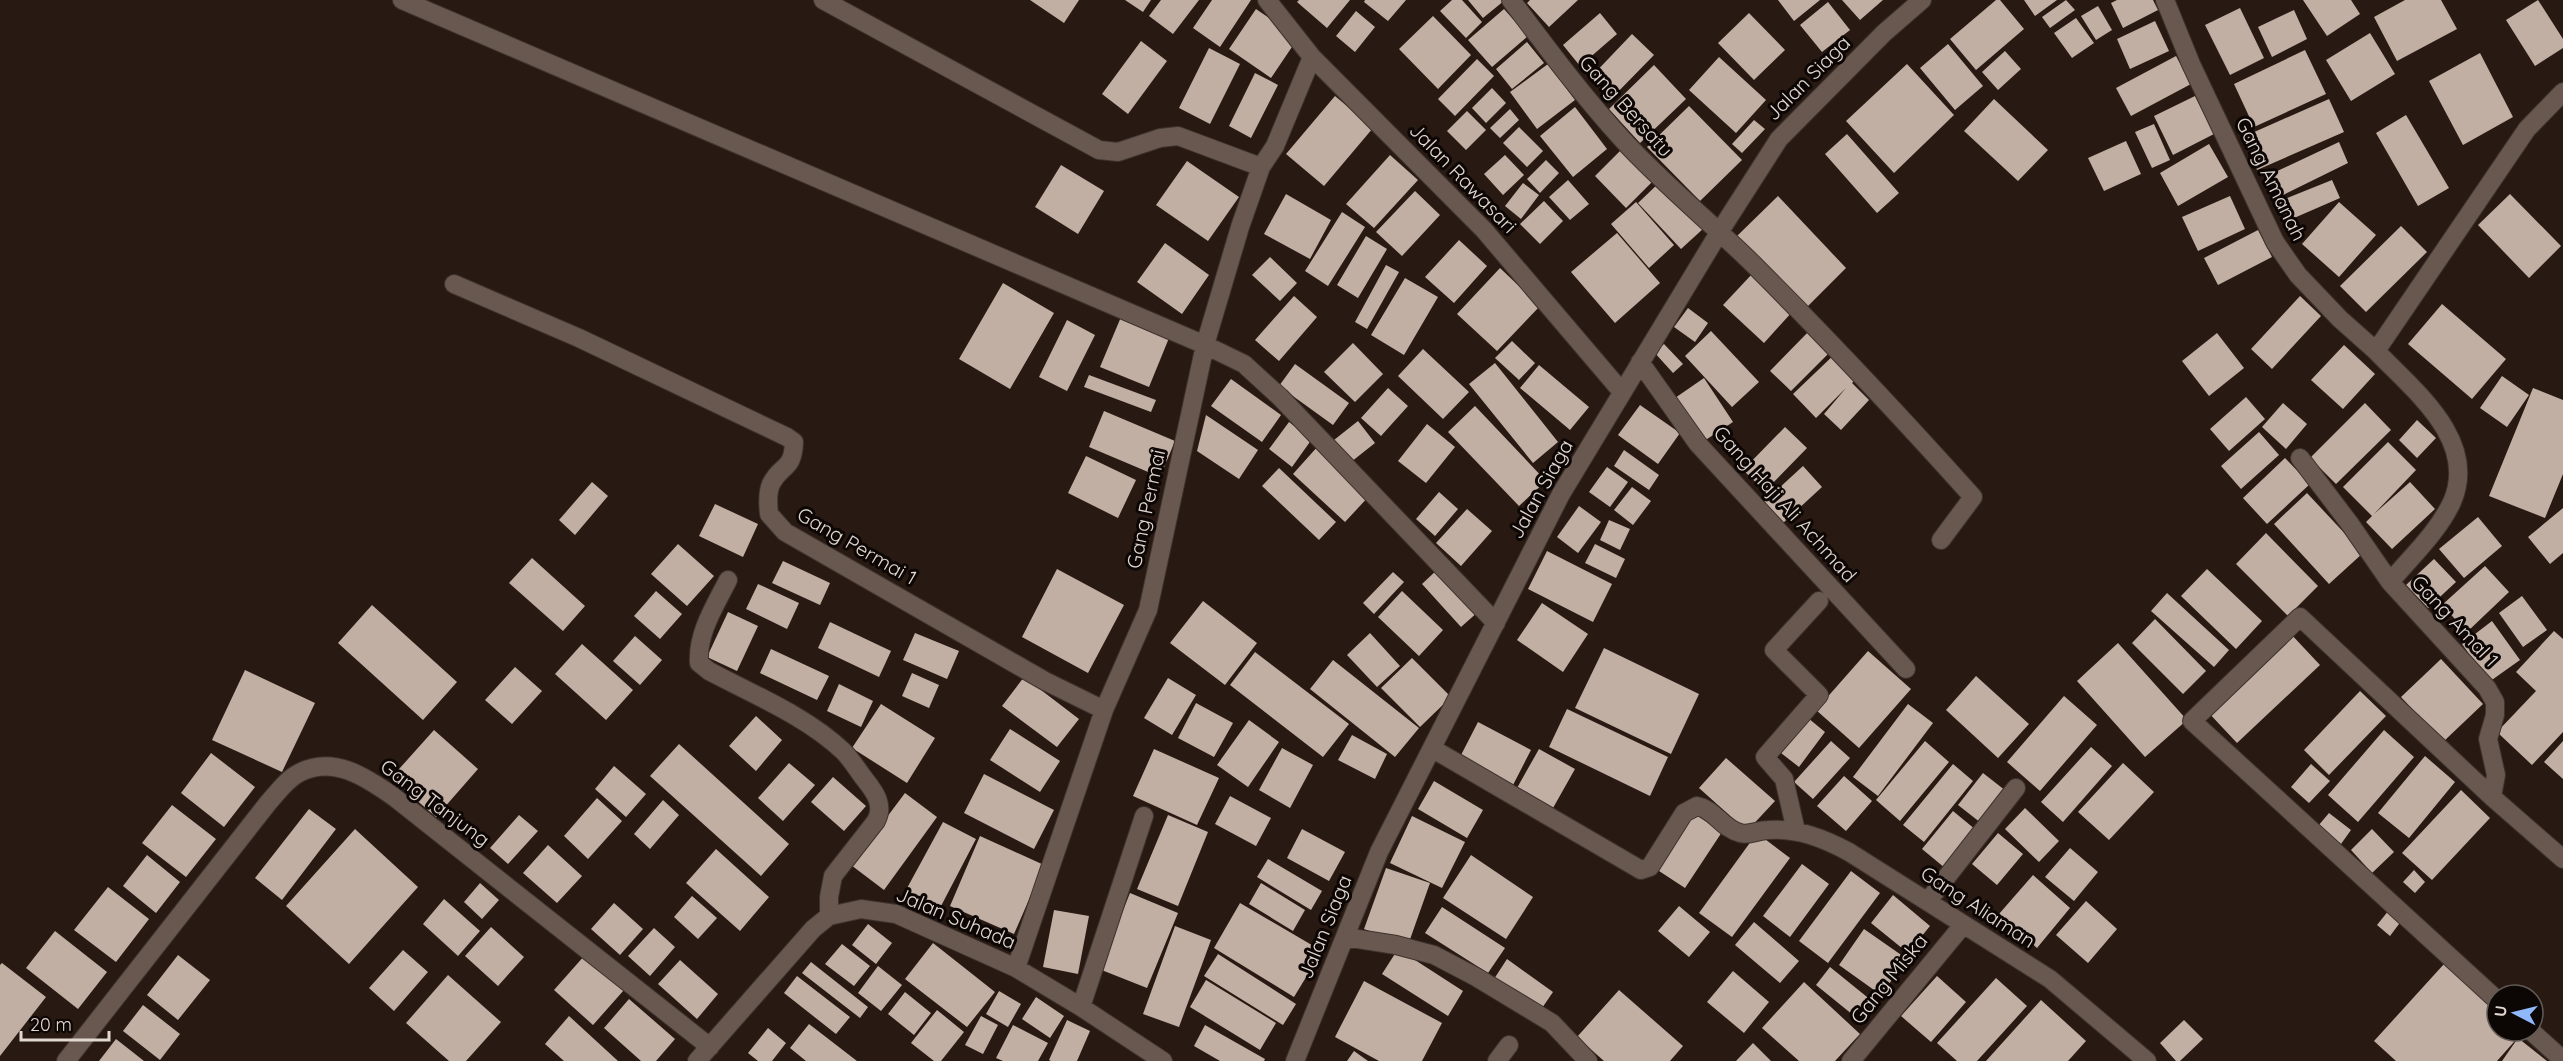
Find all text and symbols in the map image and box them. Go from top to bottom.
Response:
street label: Jalan Siaga [1760,30,1855,125]
street label: Gang Bersatu [1574,50,1678,161]
street label: Gang Amanah [2231,113,2312,245]
street label: Jalan Rawasari [1404,117,1522,238]
street label: Gang Haji Ali Achmad [1709,420,1862,587]
street label: Jalan Siaga [1503,435,1578,543]
street label: Gang Permai [1121,447,1170,571]
street label: Gang Permai 1 [793,501,922,590]
street label: Gang Amal 1 [2406,570,2504,672]
street label: Gang Tanjung [376,753,495,852]
street label: Gang Aliaman [1916,860,2040,953]
street label: Jalan Siaga [1292,871,1357,982]
street label: Jalan Suhada [893,881,1020,954]
street label: Gang Miska [1845,929,1933,1029]
north arrow [2485,983,2545,1043]
scale bar [21,1004,110,1042]
text: U [2489,1004,2511,1018]
text: 20 m [30,1013,72,1036]

